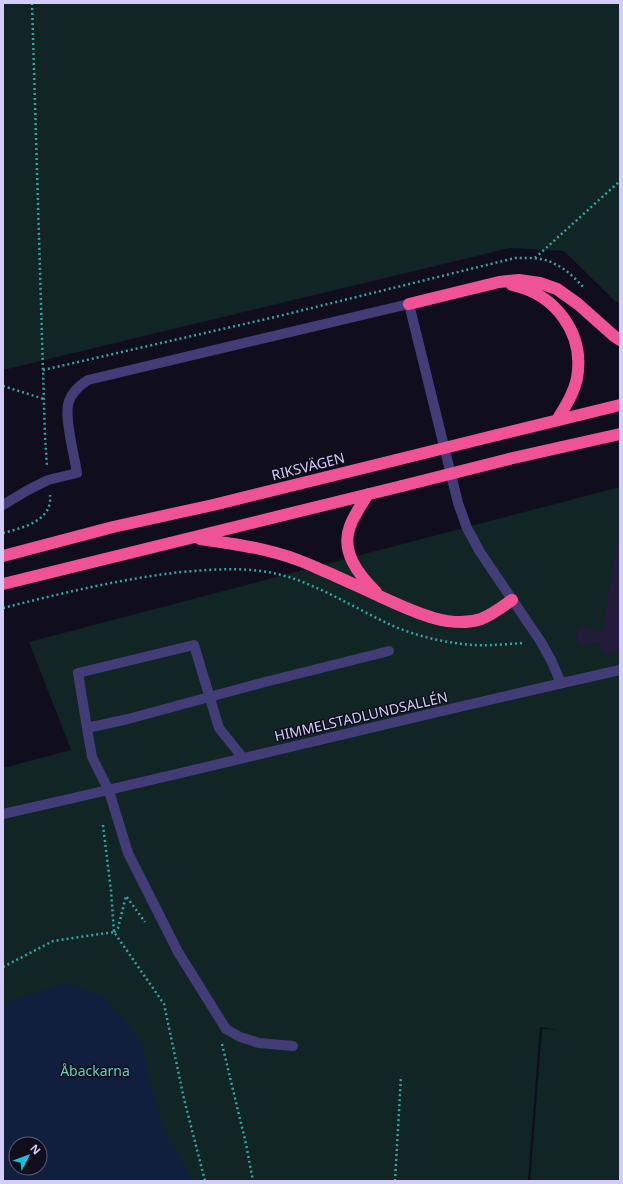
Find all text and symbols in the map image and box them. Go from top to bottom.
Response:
street label: RIKSVÄGEN [269,448,347,484]
street label: HIMMELSTADLUNDSALLÉN [272,687,450,745]
park label: Åbackarna [60,1061,130,1080]
north arrow [8,1136,48,1176]
text: N [27,1141,44,1157]

